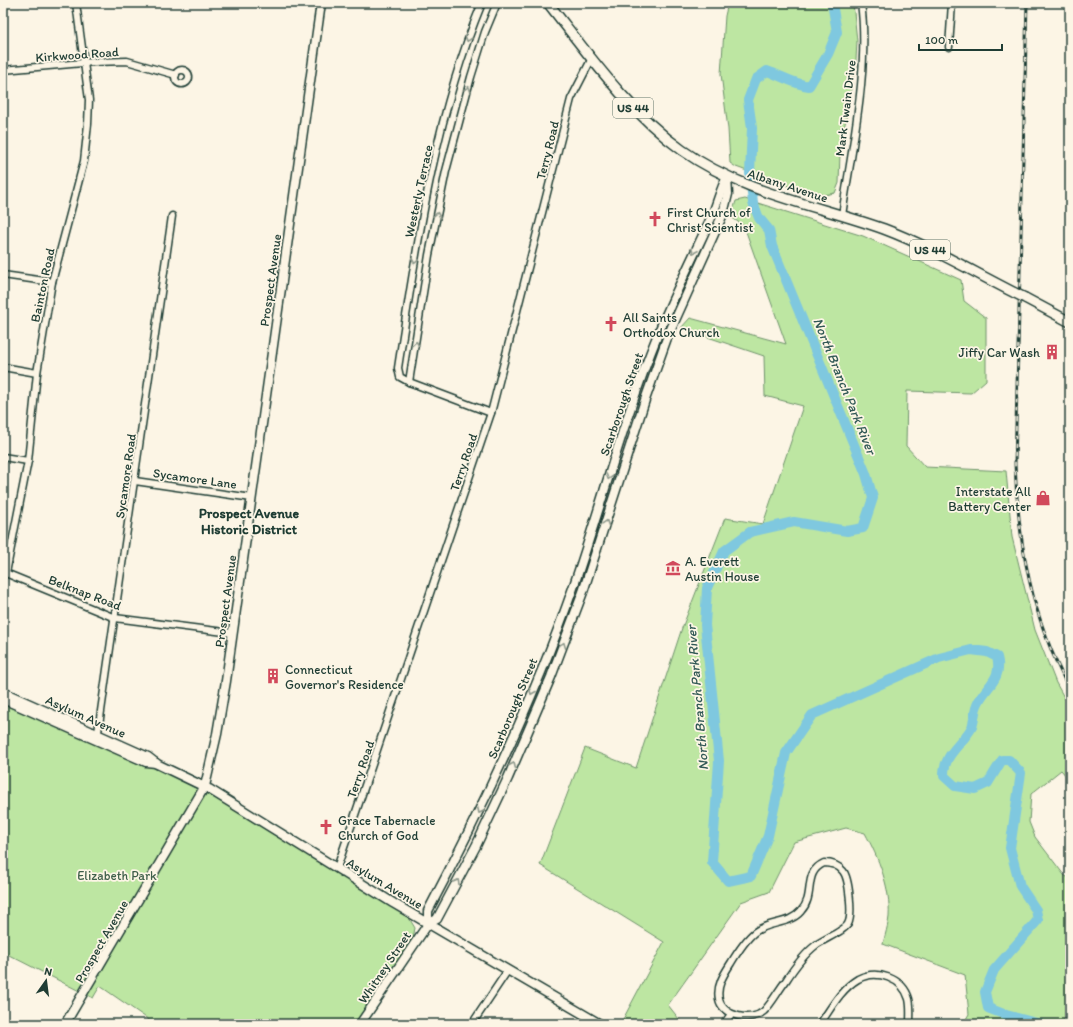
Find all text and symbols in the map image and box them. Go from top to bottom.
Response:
scale bar [919,26,1002,52]
text: 100 m [925,33,958,47]
one-way arrow [464,36,472,43]
street label: Kirkwood Road [35,44,119,65]
street label: Mark Twain Drive [832,59,859,157]
one-way arrow [463,86,472,93]
road number: US 44 [613,98,653,118]
street label: Terry Road [533,119,562,181]
street label: Westerly Terrace [401,143,436,239]
street label: Albany Avenue [746,165,830,205]
place label: First Church of Christ Scientist [667,205,753,235]
church icon: First Church of Christ Scientist [646,210,664,228]
one-way arrow [432,212,440,218]
street label: Prospect Avenue [257,233,284,327]
road number: US 44 [910,240,950,260]
street label: Bainton Road [27,247,58,324]
one-way arrow [691,247,699,255]
one-way arrow [411,258,420,264]
place label: All Saints Orthodox Church [623,310,719,340]
church icon: All Saints Orthodox Church [602,315,620,333]
water label: North Branch Park River [809,315,880,458]
one-way arrow [411,340,420,347]
building icon: Jiffy Car Wash [1043,343,1061,361]
place label: Jiffy Car Wash [959,345,1040,360]
street label: Scarborough Street [597,350,646,458]
street label: Terry Road [447,431,480,493]
street label: Sycamore Road [112,433,139,520]
street label: Sycamore Lane [152,465,238,492]
one-way arrow [605,474,614,481]
place label: Interstate All Battery Center [948,484,1031,514]
shop icon: Interstate All Battery Center [1034,489,1052,507]
district label: Prospect Avenue Historic District [199,505,300,538]
one-way arrow [601,519,610,526]
street label: Prospect Avenue [212,554,239,648]
place label: A. Everett Austin House [685,554,759,584]
museum icon: A. Everett Austin House [664,559,682,577]
street label: Belknap Road [46,572,123,613]
water label: North Branch Park River [683,623,712,771]
one-way arrow [559,642,567,649]
street label: Scarborough Street [484,655,541,761]
place label: Connecticut Governor's Residence [285,662,404,692]
building icon: Connecticut Governor's Residence [264,667,282,685]
one-way arrow [529,688,537,695]
street label: Asylum Avenue [43,692,128,741]
street label: Terry Road [344,738,377,800]
one-way arrow [508,762,516,770]
one-way arrow [477,806,485,814]
place label: Grace Tabernacle Church of God [338,813,436,843]
church icon: Grace Tabernacle Church of God [317,818,335,836]
street label: Asylum Avenue [344,855,426,912]
park label: Elizabeth Park [77,868,157,883]
one-way arrow [452,879,459,887]
street label: Prospect Avenue [72,897,131,985]
street label: Whitney Street [355,928,414,1006]
north arrow [26,961,66,1001]
text: N [43,965,53,979]

